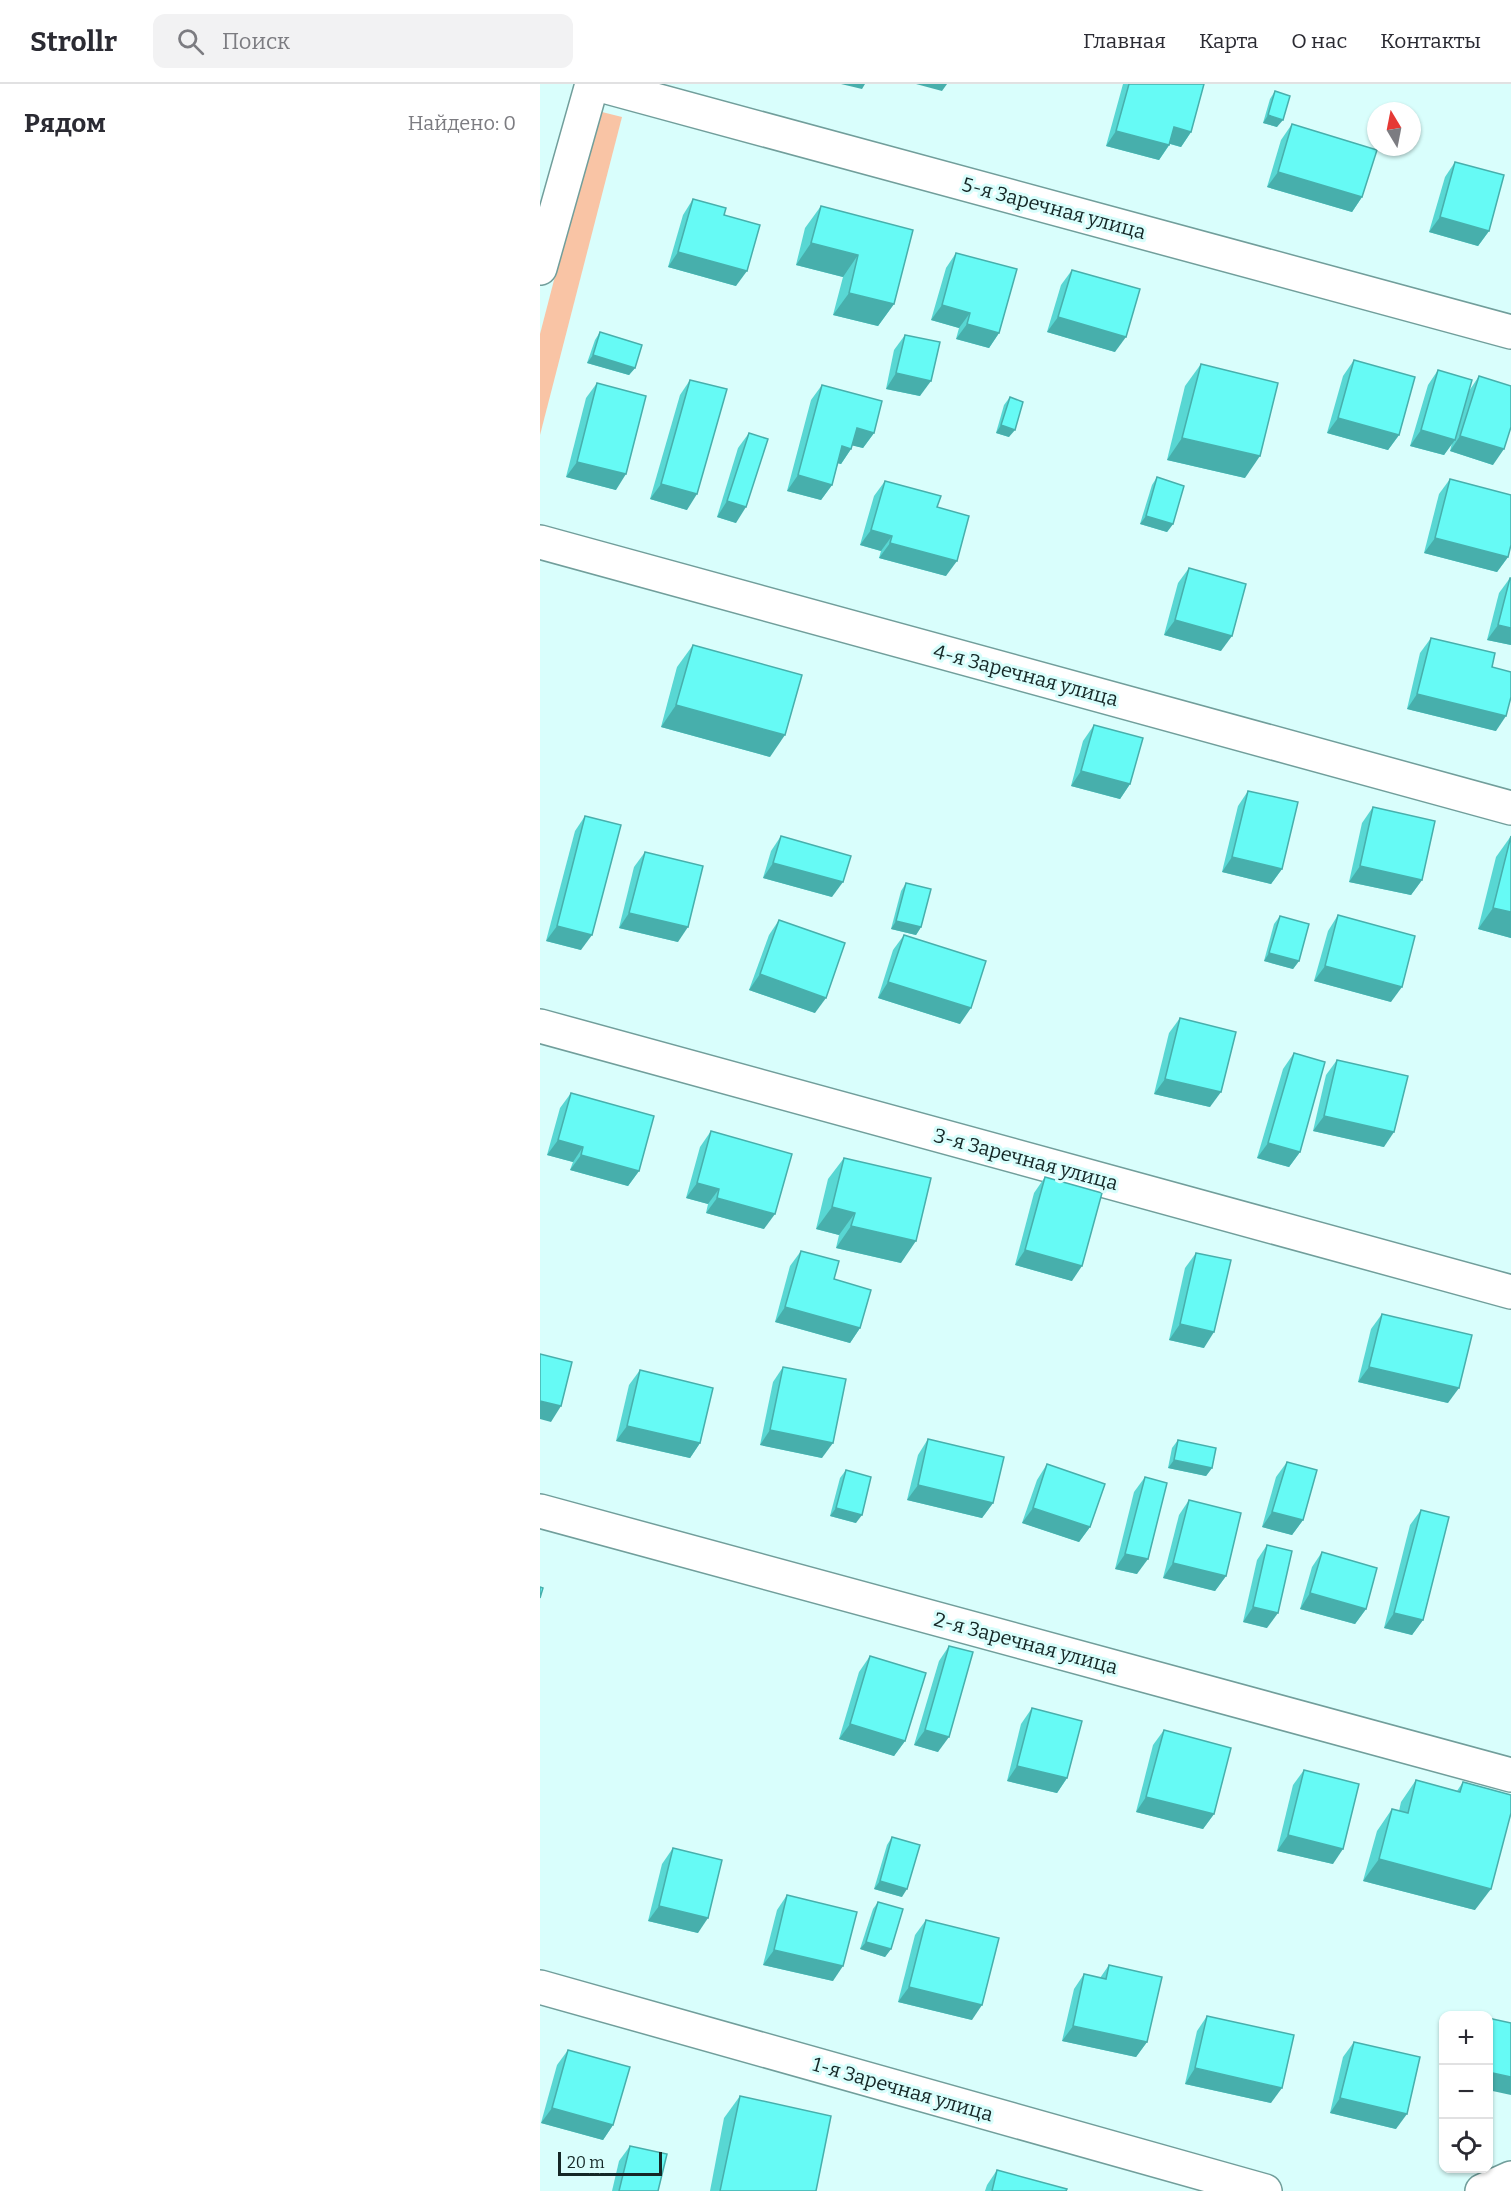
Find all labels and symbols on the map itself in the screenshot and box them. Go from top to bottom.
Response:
north arrow [1367,102,1421,156]
street label: 5-я Заречная улица [960,172,1149,244]
street label: 4-я Заречная улица [931,639,1121,711]
street label: 3-я Заречная улица [931,1123,1121,1195]
street label: 2-я Заречная улица [931,1607,1121,1679]
street label: 1-я Заречная улица [810,2052,996,2126]
scale bar [558,2149,662,2176]

